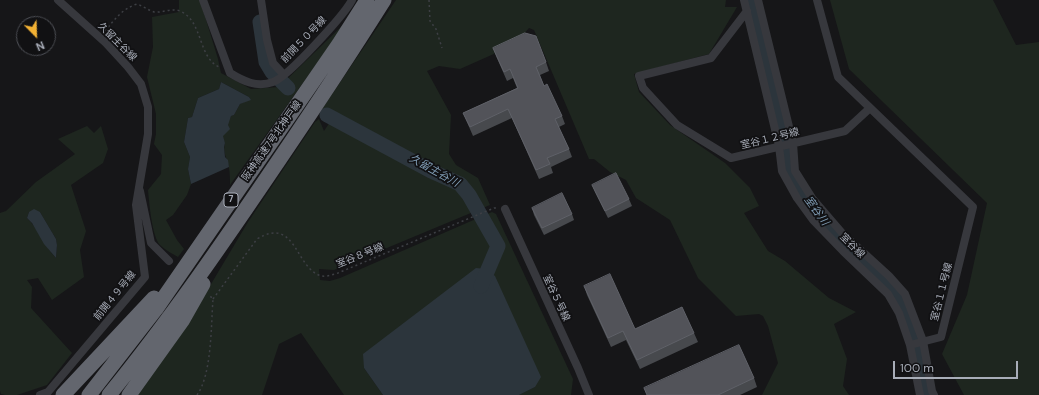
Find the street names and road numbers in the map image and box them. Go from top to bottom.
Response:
street label: 前開５０号線 [279,14,329,66]
street label: 久留主谷線 [95,20,139,64]
street label: 阪神高速7号北神戸線 [240,99,304,183]
street label: 室谷１２号線 [739,126,801,152]
road number: 7 [224,193,238,207]
street label: 室谷線 [837,231,867,261]
street label: 室谷８号線 [335,241,385,271]
street label: 室谷１１号線 [929,261,955,323]
street label: 前開４９号線 [91,269,139,323]
street label: 室谷５号線 [540,273,572,323]

